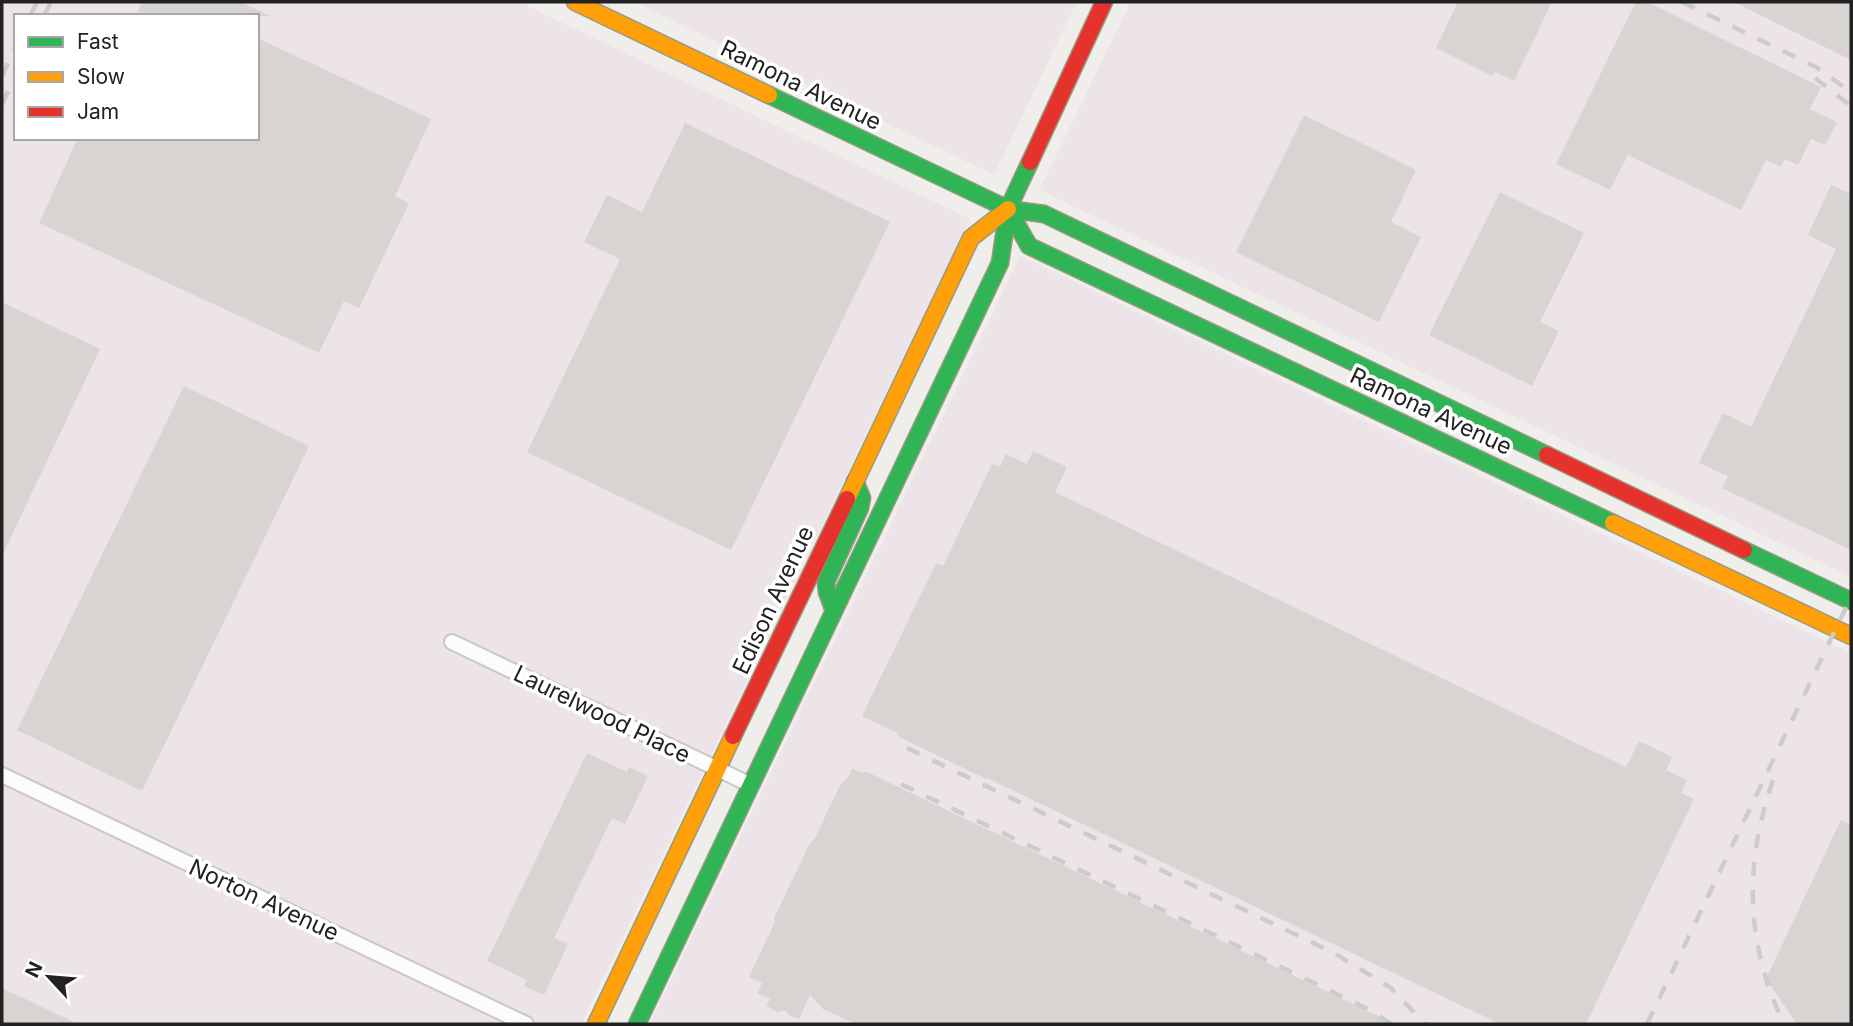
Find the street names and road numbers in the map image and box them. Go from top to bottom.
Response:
street label: Ramona Avenue [716,34,886,136]
street label: Ramona Avenue [1346,361,1516,461]
street label: Edison Avenue [726,521,820,679]
street label: Laurelwood Place [509,659,695,769]
street label: Norton Avenue [185,853,343,947]

